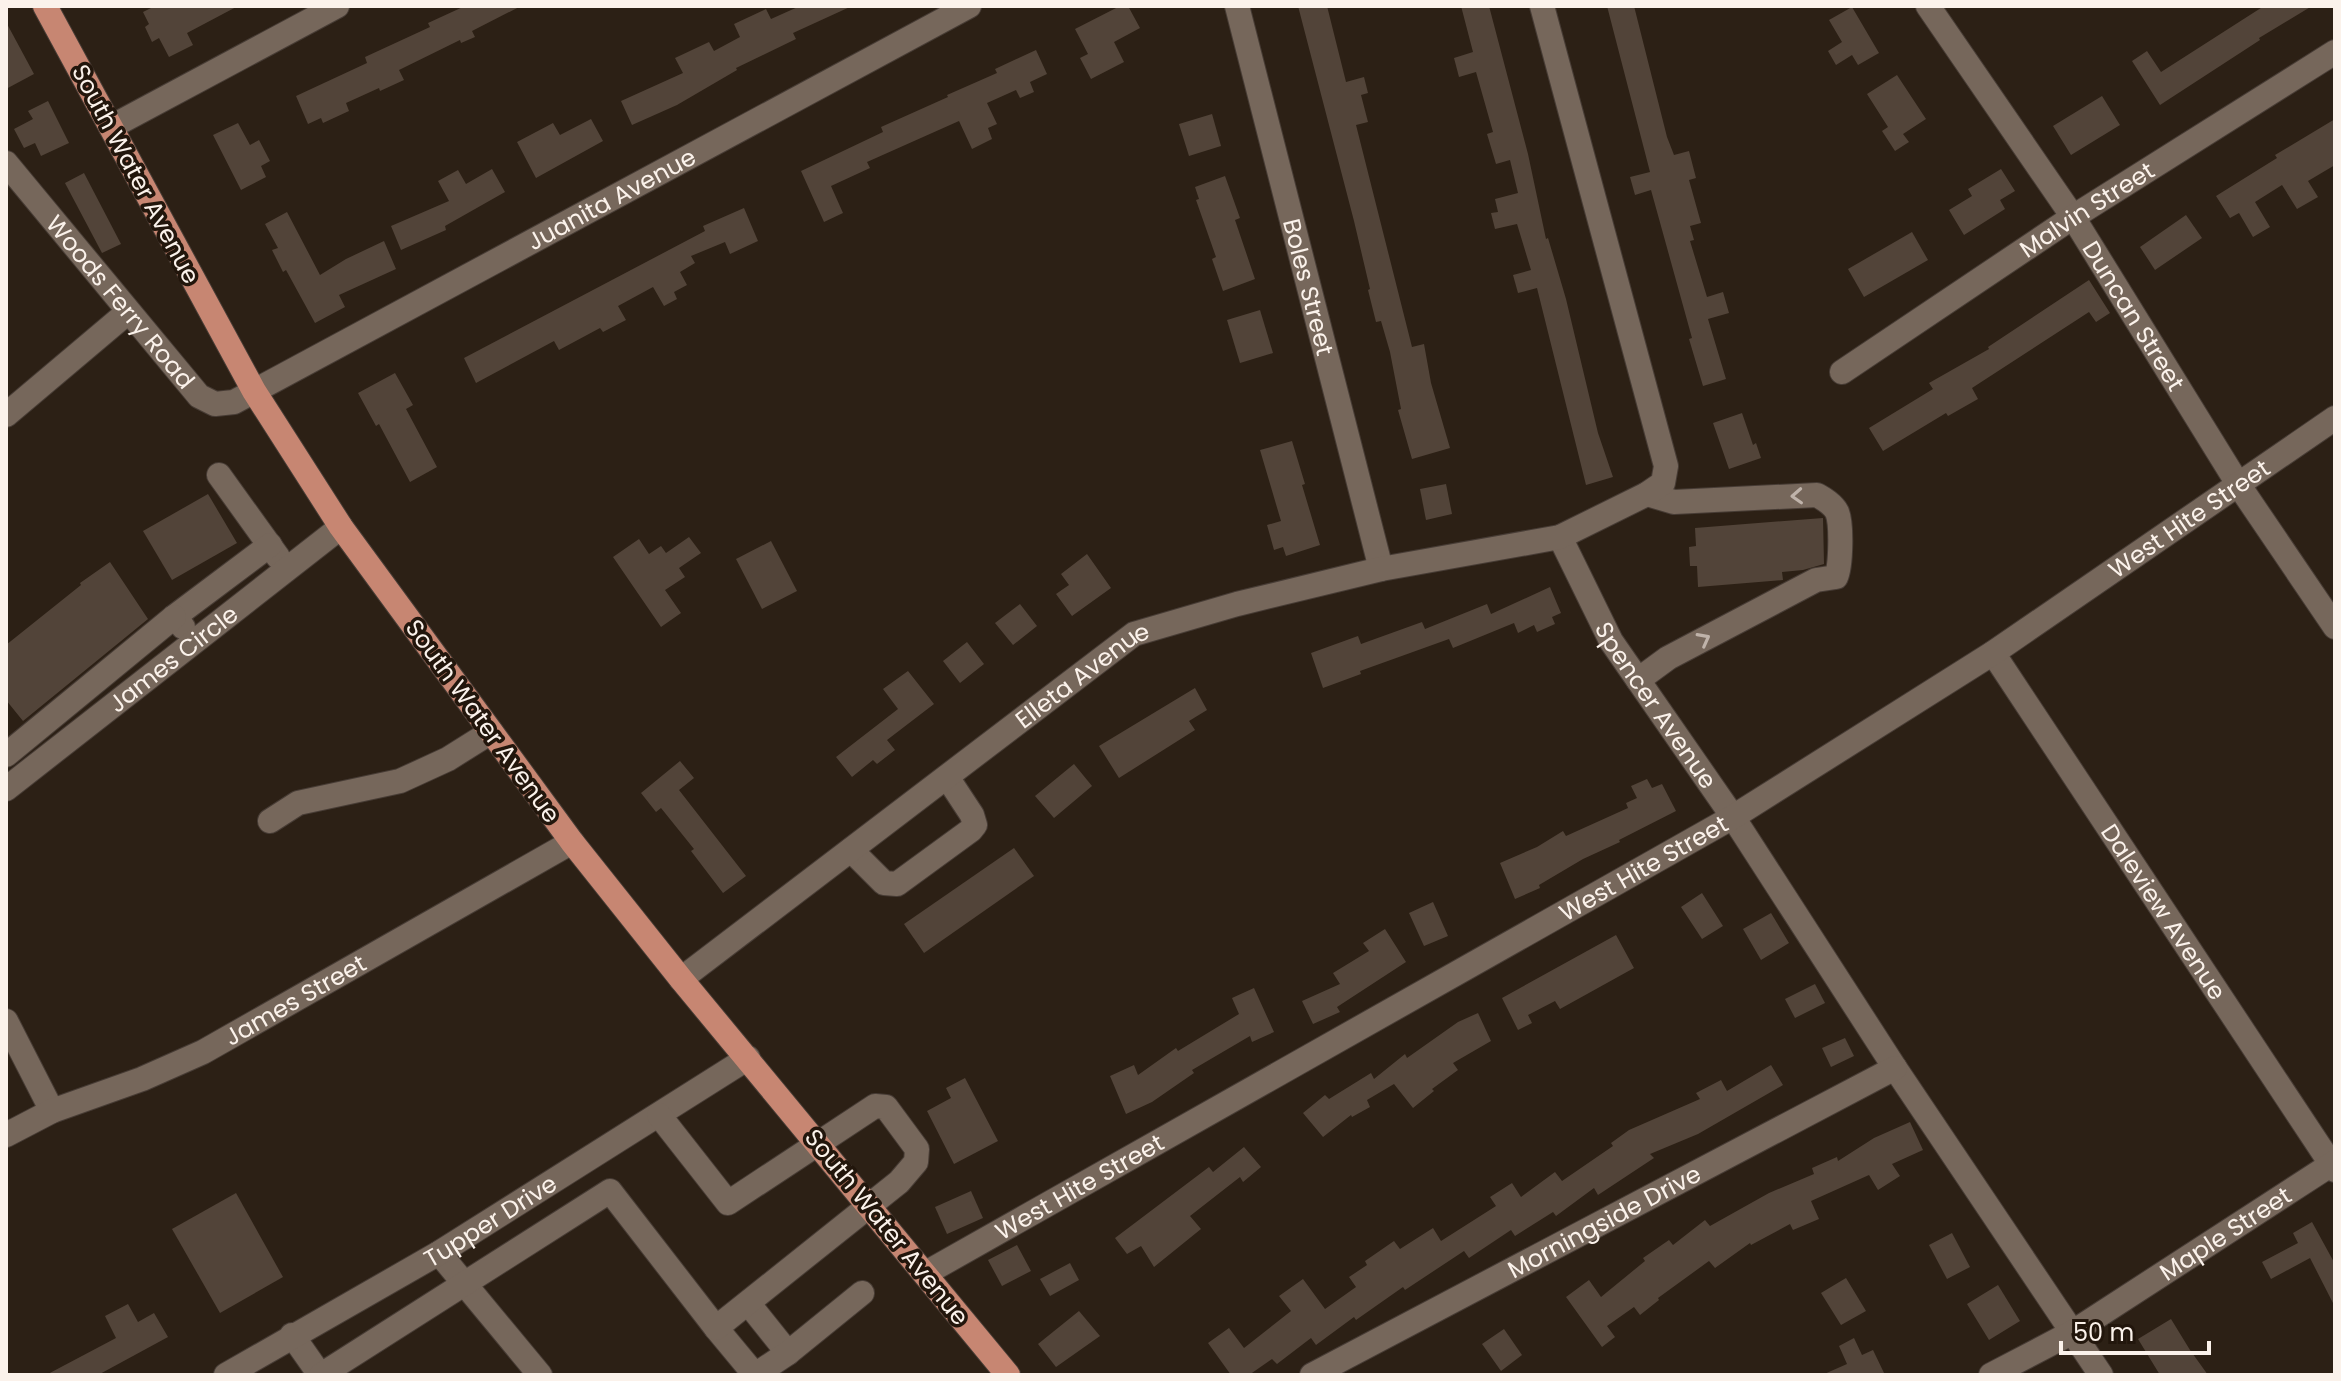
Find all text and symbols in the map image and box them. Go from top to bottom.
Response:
street label: South Water Avenue [64,59,208,289]
street label: Juanita Avenue [521,140,701,258]
street label: Malvin Street [2013,153,2160,265]
street label: Woods Ferry Road [39,208,203,396]
street label: Boles Street [1276,215,1342,359]
street label: Duncan Street [2075,234,2193,397]
street label: West Hite Street [2102,451,2276,585]
one-way arrow [1790,487,1803,504]
street label: James Circle [101,597,245,720]
street label: South Water Avenue [398,613,568,829]
street label: Elleta Avenue [1008,614,1153,735]
street label: Spencer Avenue [1588,616,1725,795]
one-way arrow [1696,634,1710,649]
street label: West Hite Street [1553,807,1734,928]
street label: Daleview Avenue [2094,817,2234,1006]
street label: James Street [218,946,372,1053]
street label: South Water Avenue [797,1122,977,1332]
street label: West Hite Street [989,1126,1170,1247]
street label: Morningside Drive [1502,1157,1706,1286]
street label: Tupper Drive [418,1166,563,1275]
street label: Maple Street [2153,1178,2297,1288]
scale bar [2061,1305,2209,1355]
text: 50 m [2073,1316,2134,1349]

